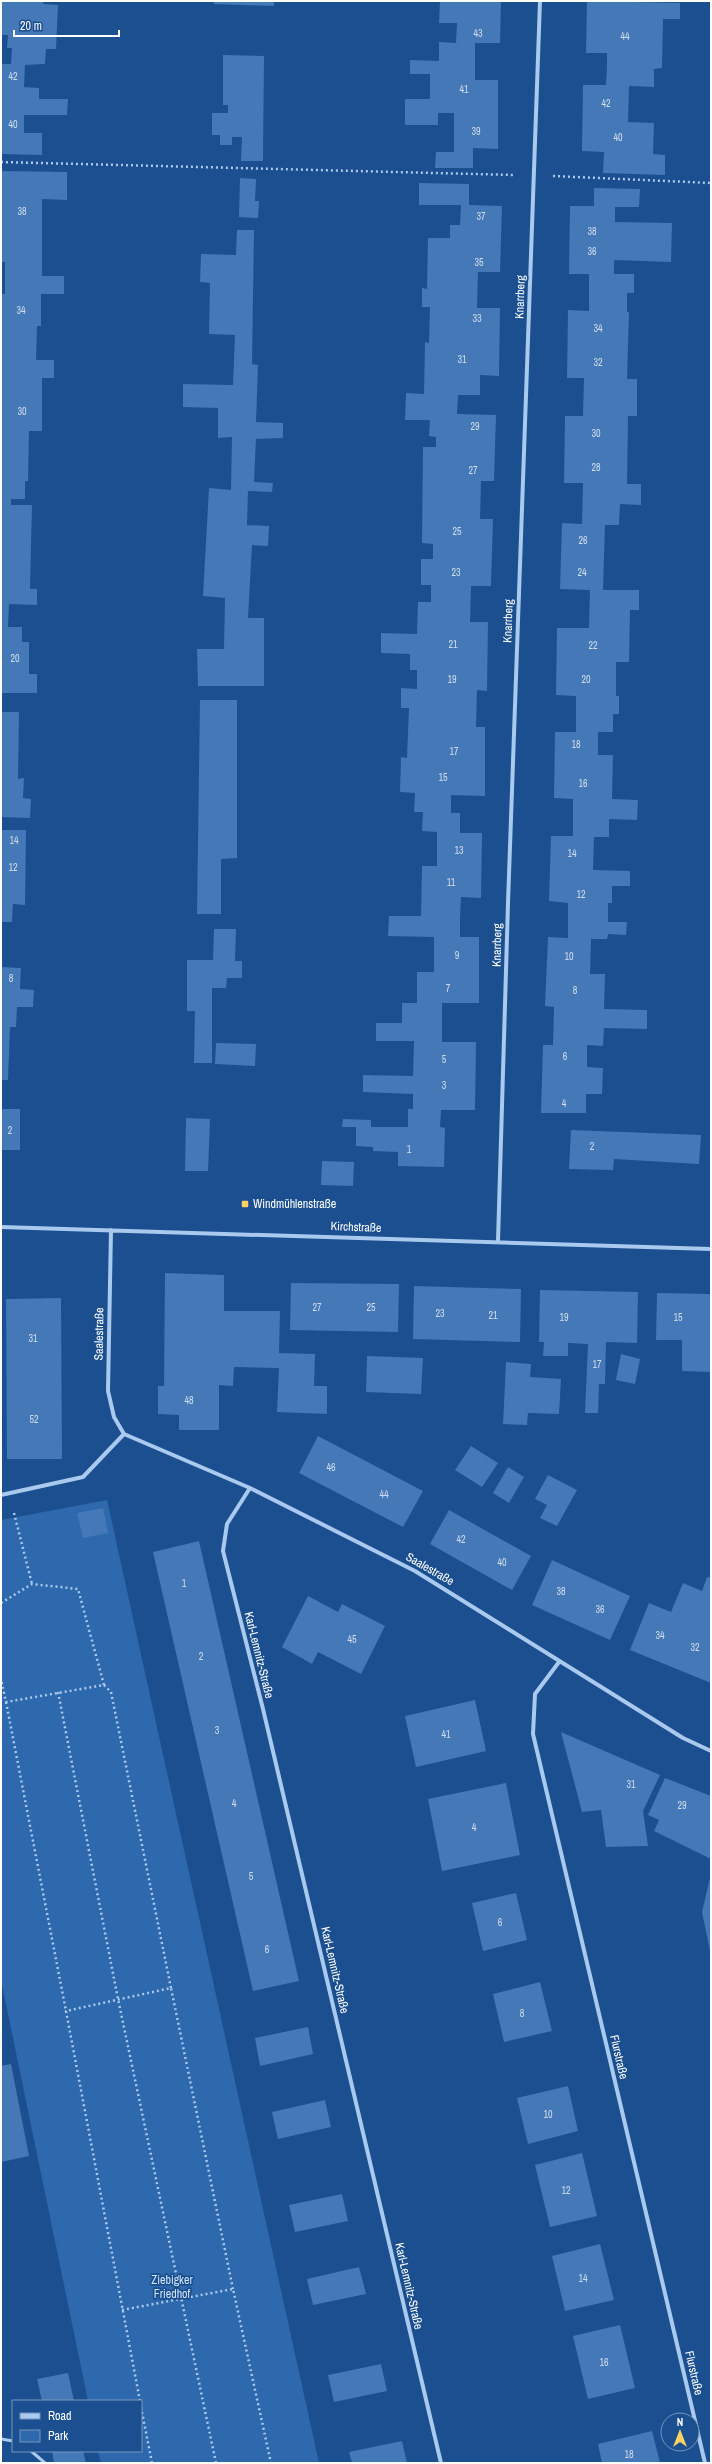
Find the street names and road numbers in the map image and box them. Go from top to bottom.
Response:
street label: Knarrberg [511,274,529,319]
street label: Knarrberg [499,598,517,643]
street label: Knarrberg [489,922,505,967]
street label: Kirchstraße [330,1218,382,1236]
street label: Saalestraße [91,1307,107,1361]
street label: Saalestraße [403,1549,457,1589]
street label: Karl-Lemnitz-Straße [241,1610,277,1700]
street label: Karl-Lemnitz-Straße [317,1925,353,2015]
street label: Flurstraße [606,2033,632,2081]
street label: Karl-Lemnitz-Straße [391,2241,427,2331]
street label: Flurstraße [681,2349,707,2397]

